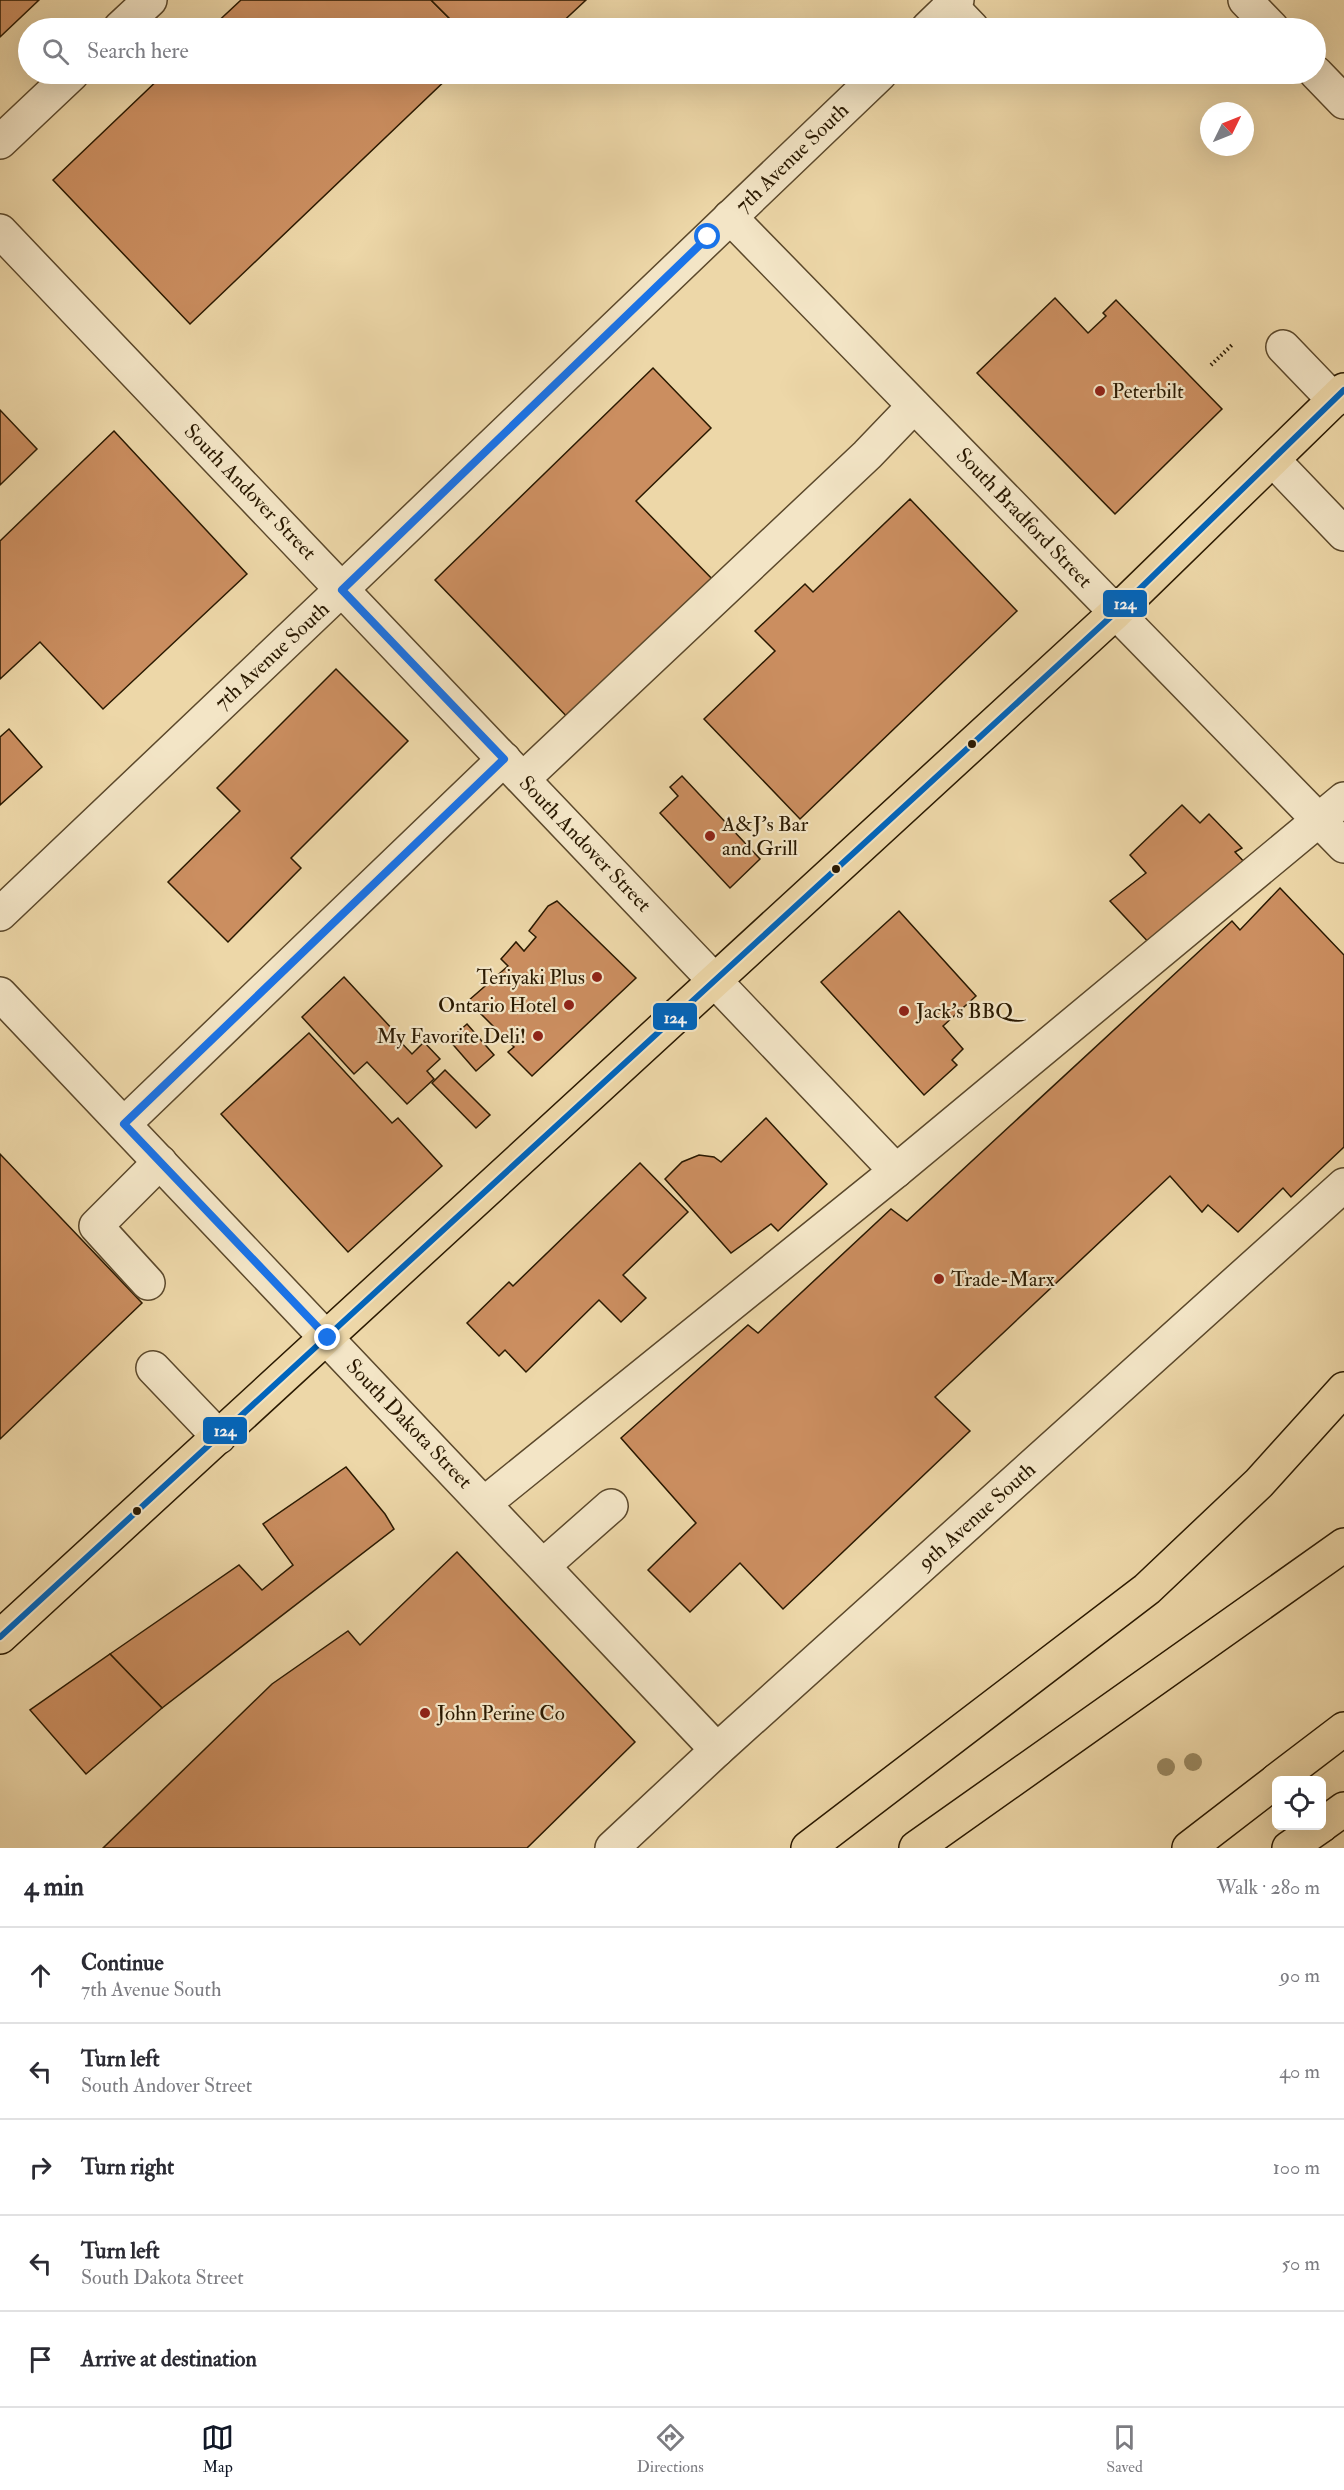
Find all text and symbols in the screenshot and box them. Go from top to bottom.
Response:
search box [18,18,1326,84]
icon: search [39,35,72,68]
text: Search here [87,37,189,65]
street label: 7th Avenue South [730,97,854,219]
north arrow [1200,102,1254,156]
route start [694,223,720,249]
place label: Peterbilt [1112,378,1184,405]
marker: Peterbilt [1093,384,1107,398]
street label: South Andover Street [178,418,322,566]
street label: South Bradford Street [950,442,1098,594]
line badge: 124 [1102,589,1148,618]
text: 124 [1114,594,1138,614]
street label: 7th Avenue South [209,596,335,716]
unlabelled marker [966,738,978,750]
street label: South Andover Street [513,770,657,918]
place label: A&J's Bar and Grill [721,811,808,862]
marker: A&J's Bar and Grill [703,829,717,843]
unlabelled marker [830,863,842,875]
place label: Teriyaki Plus [476,964,585,991]
marker: Teriyaki Plus [590,970,604,984]
place label: Ontario Hotel [438,992,558,1019]
marker: Ontario Hotel [562,998,576,1012]
place label: Jack's BBQ [915,998,1026,1025]
line badge: 124 [652,1002,698,1031]
marker: Jack's BBQ [897,1004,911,1018]
text: 124 [664,1008,688,1028]
place label: My Favorite Deli! [376,1023,526,1050]
marker: My Favorite Deli! [531,1029,545,1043]
place label: Trade-Marx [951,1266,1055,1293]
marker: Trade-Marx [932,1272,946,1286]
route end [314,1324,340,1350]
street label: South Dakota Street [340,1353,478,1495]
line badge: 124 [202,1416,248,1445]
text: 124 [214,1421,238,1441]
street label: 9th Avenue South [911,1456,1041,1577]
unlabelled marker [131,1505,143,1517]
place label: John Perine Co [436,1700,565,1727]
marker: John Perine Co [418,1706,432,1720]
map controls [1272,1776,1326,1830]
button: locate [1272,1776,1326,1830]
text: 4 min [24,1871,84,1903]
text: Walk · 280 m [1217,1875,1320,1900]
text: Continue [81,1949,164,1977]
icon: ahead [24,1959,57,1992]
text: 90 m [1280,1963,1320,1988]
text: 7th Avenue South [81,1977,221,2002]
text: Turn left [81,2045,160,2073]
icon: left [24,2055,57,2088]
text: 40 m [1279,2059,1320,2084]
text: South Andover Street [81,2073,252,2098]
icon: right [24,2151,57,2184]
text: Turn right [81,2153,174,2181]
text: 100 m [1273,2155,1320,2180]
text: Turn left [81,2237,160,2265]
icon: left [24,2247,57,2280]
text: 50 m [1281,2251,1320,2276]
text: South Dakota Street [81,2265,244,2290]
icon: arrive [24,2343,57,2376]
text: Arrive at destination [81,2345,257,2373]
tab: Map [201,2421,234,2477]
tab: Directions [637,2421,704,2477]
tab: Saved [1106,2421,1143,2477]

